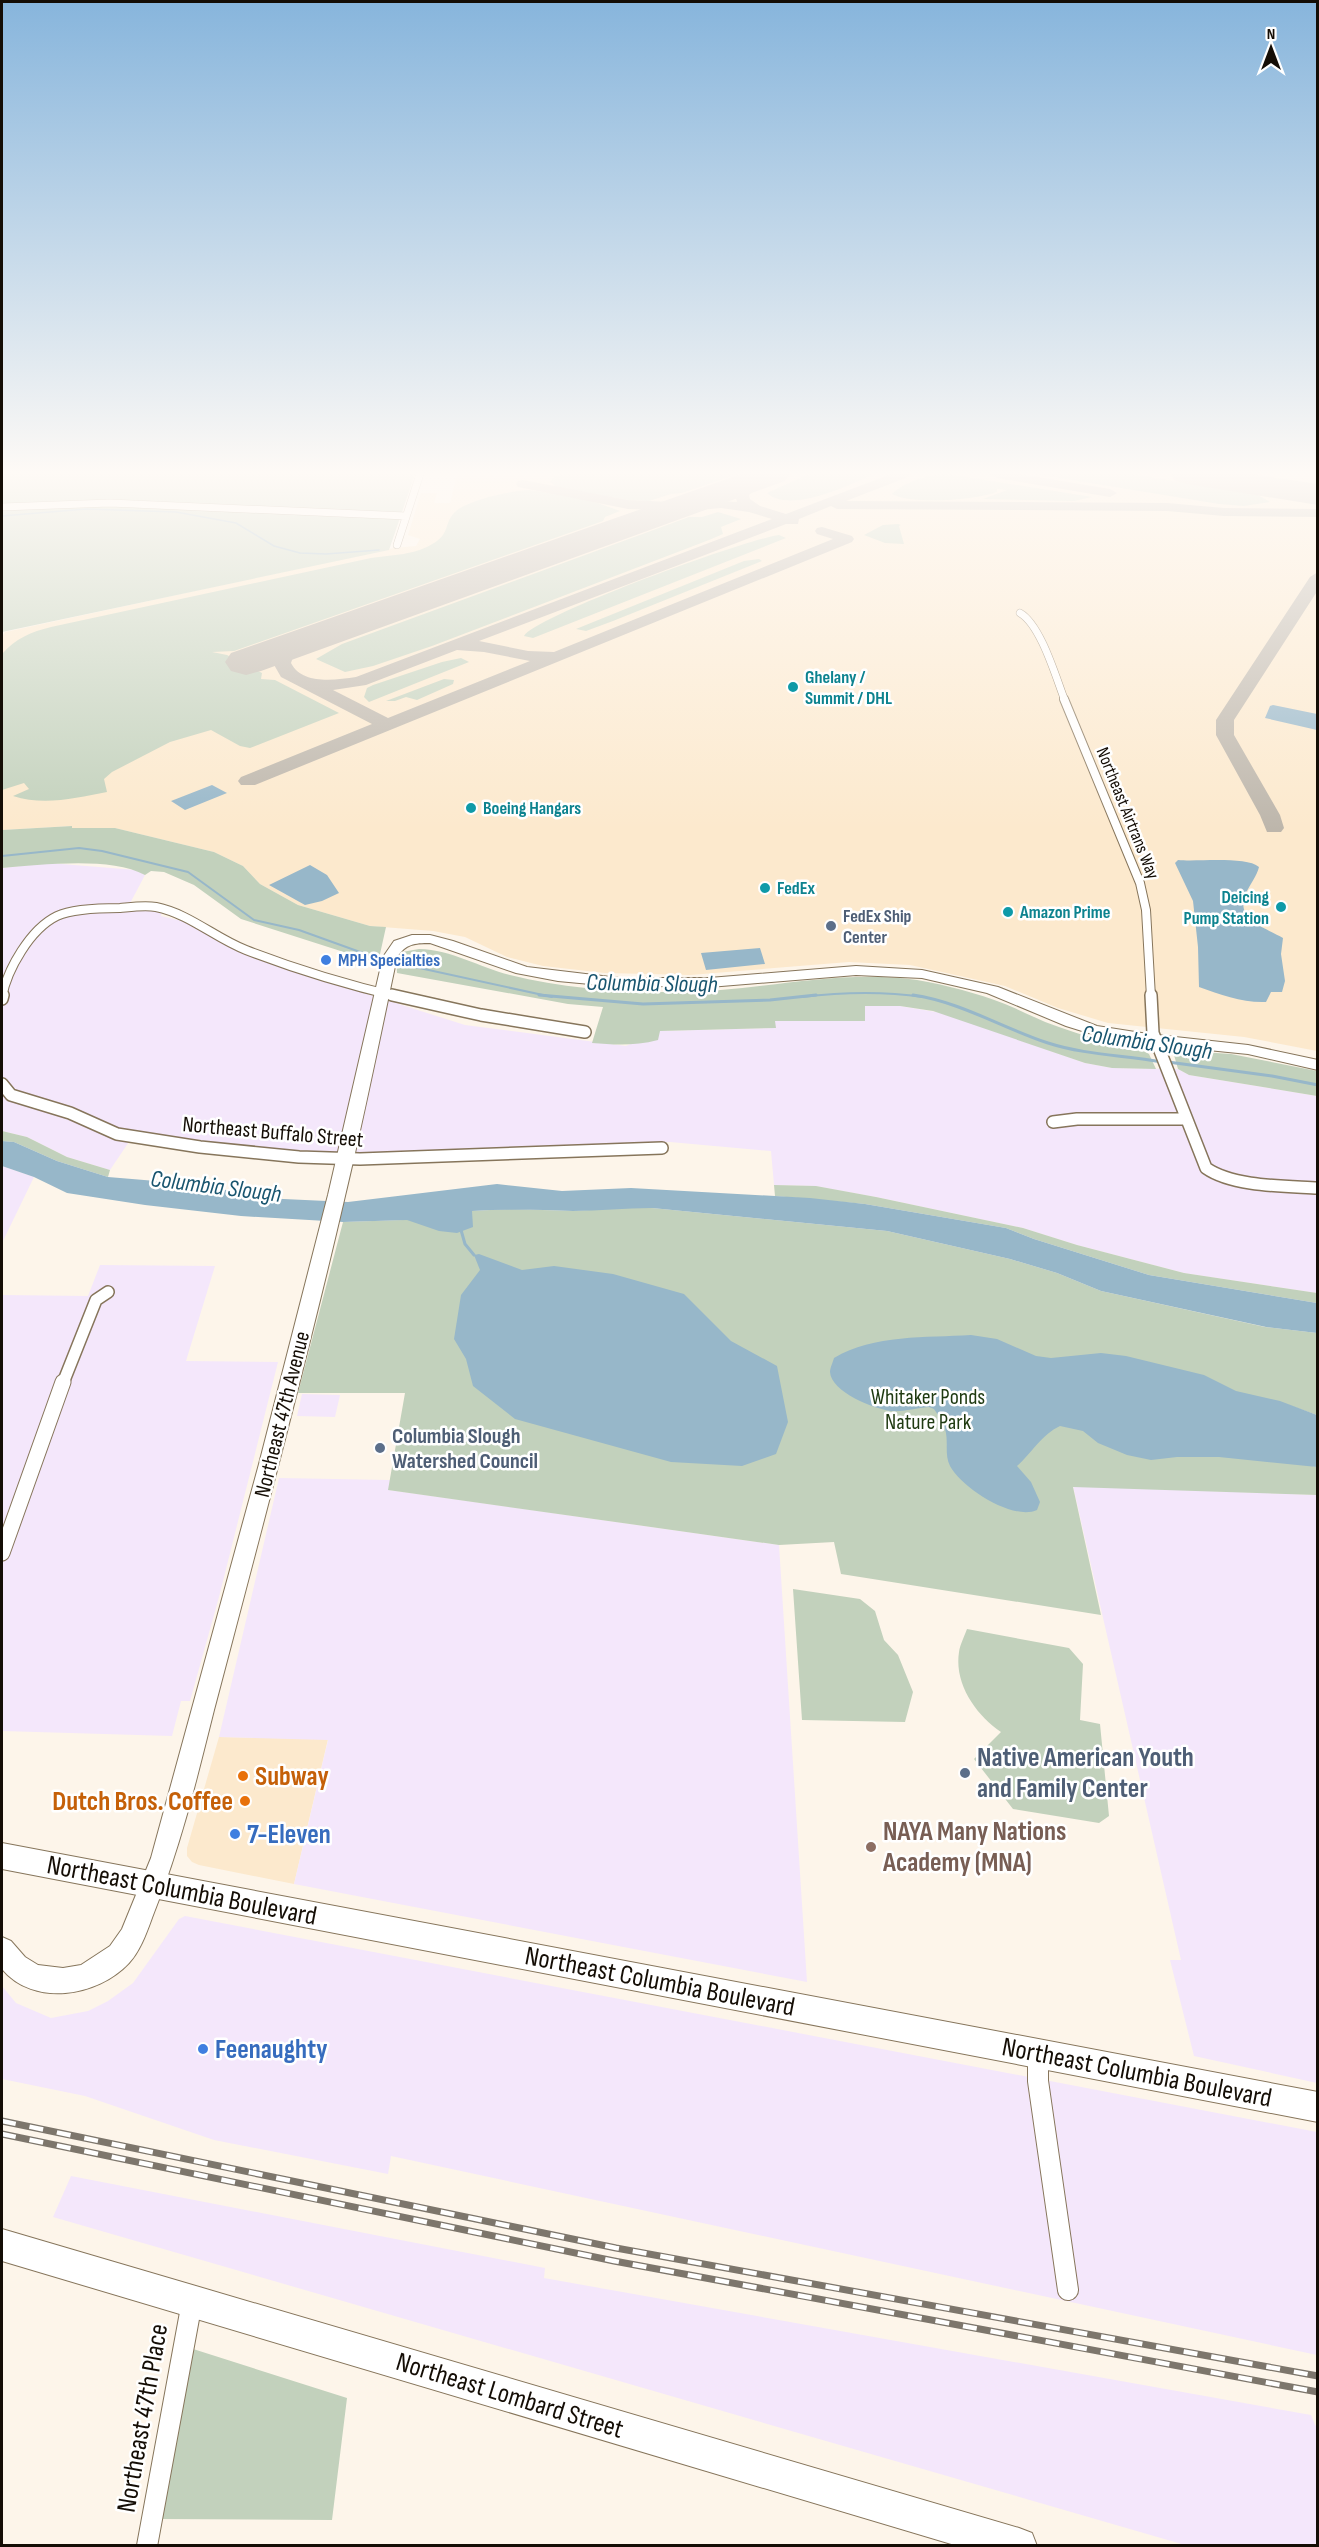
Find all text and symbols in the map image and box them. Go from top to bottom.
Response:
north arrow [1241,18,1301,78]
text: N [1267,25,1275,44]
place label: Ghelany / Summit / DHL [805,667,892,709]
marker: Ghelany / Summit / DHL [786,680,800,694]
street label: Northeast Airtrans Way [1092,744,1164,882]
place label: Boeing Hangars [483,798,581,819]
marker: Boeing Hangars [464,801,478,815]
place label: FedEx [777,878,815,899]
marker: FedEx [758,881,772,895]
place label: Deicing Pump Station [1184,887,1269,929]
marker: Deicing Pump Station [1274,900,1288,914]
place label: Amazon Prime [1019,902,1110,923]
marker: Amazon Prime [1001,905,1015,919]
place label: FedEx Ship Center [843,906,912,948]
marker: FedEx Ship Center [824,919,838,933]
place label: MPH Specialties [338,950,440,971]
marker: MPH Specialties [319,953,333,967]
water label: Columbia Slough [586,968,718,999]
water label: Columbia Slough [1080,1019,1214,1066]
street label: Northeast Buffalo Street [181,1111,365,1154]
water label: Columbia Slough [149,1164,283,1209]
street label: Northeast 47th Avenue [249,1329,316,1500]
park label: Whitaker Ponds Nature Park [871,1384,985,1436]
place label: Columbia Slough Watershed Council [392,1423,538,1475]
marker: Columbia Slough Watershed Council [373,1441,387,1455]
place label: Native American Youth and Family Center [977,1742,1194,1805]
place label: Subway [255,1761,329,1793]
marker: Native American Youth and Family Center [958,1766,972,1780]
marker: Subway [236,1769,250,1783]
place label: Dutch Bros. Coffee [52,1786,233,1818]
marker: Dutch Bros. Coffee [238,1794,252,1808]
place label: NAYA Many Nations Academy (MNA) [882,1816,1066,1879]
place label: 7-Eleven [247,1819,331,1851]
marker: 7-Eleven [228,1827,242,1841]
marker: NAYA Many Nations Academy (MNA) [864,1840,878,1854]
street label: Northeast Columbia Boulevard [44,1849,319,1933]
street label: Northeast Columbia Boulevard [522,1940,797,2024]
street label: Northeast Columbia Boulevard [999,2031,1274,2115]
place label: Feenaughty [215,2034,328,2066]
marker: Feenaughty [196,2042,210,2056]
street label: Northeast 47th Place [111,2321,175,2515]
street label: Northeast Lombard Street [392,2346,627,2446]

